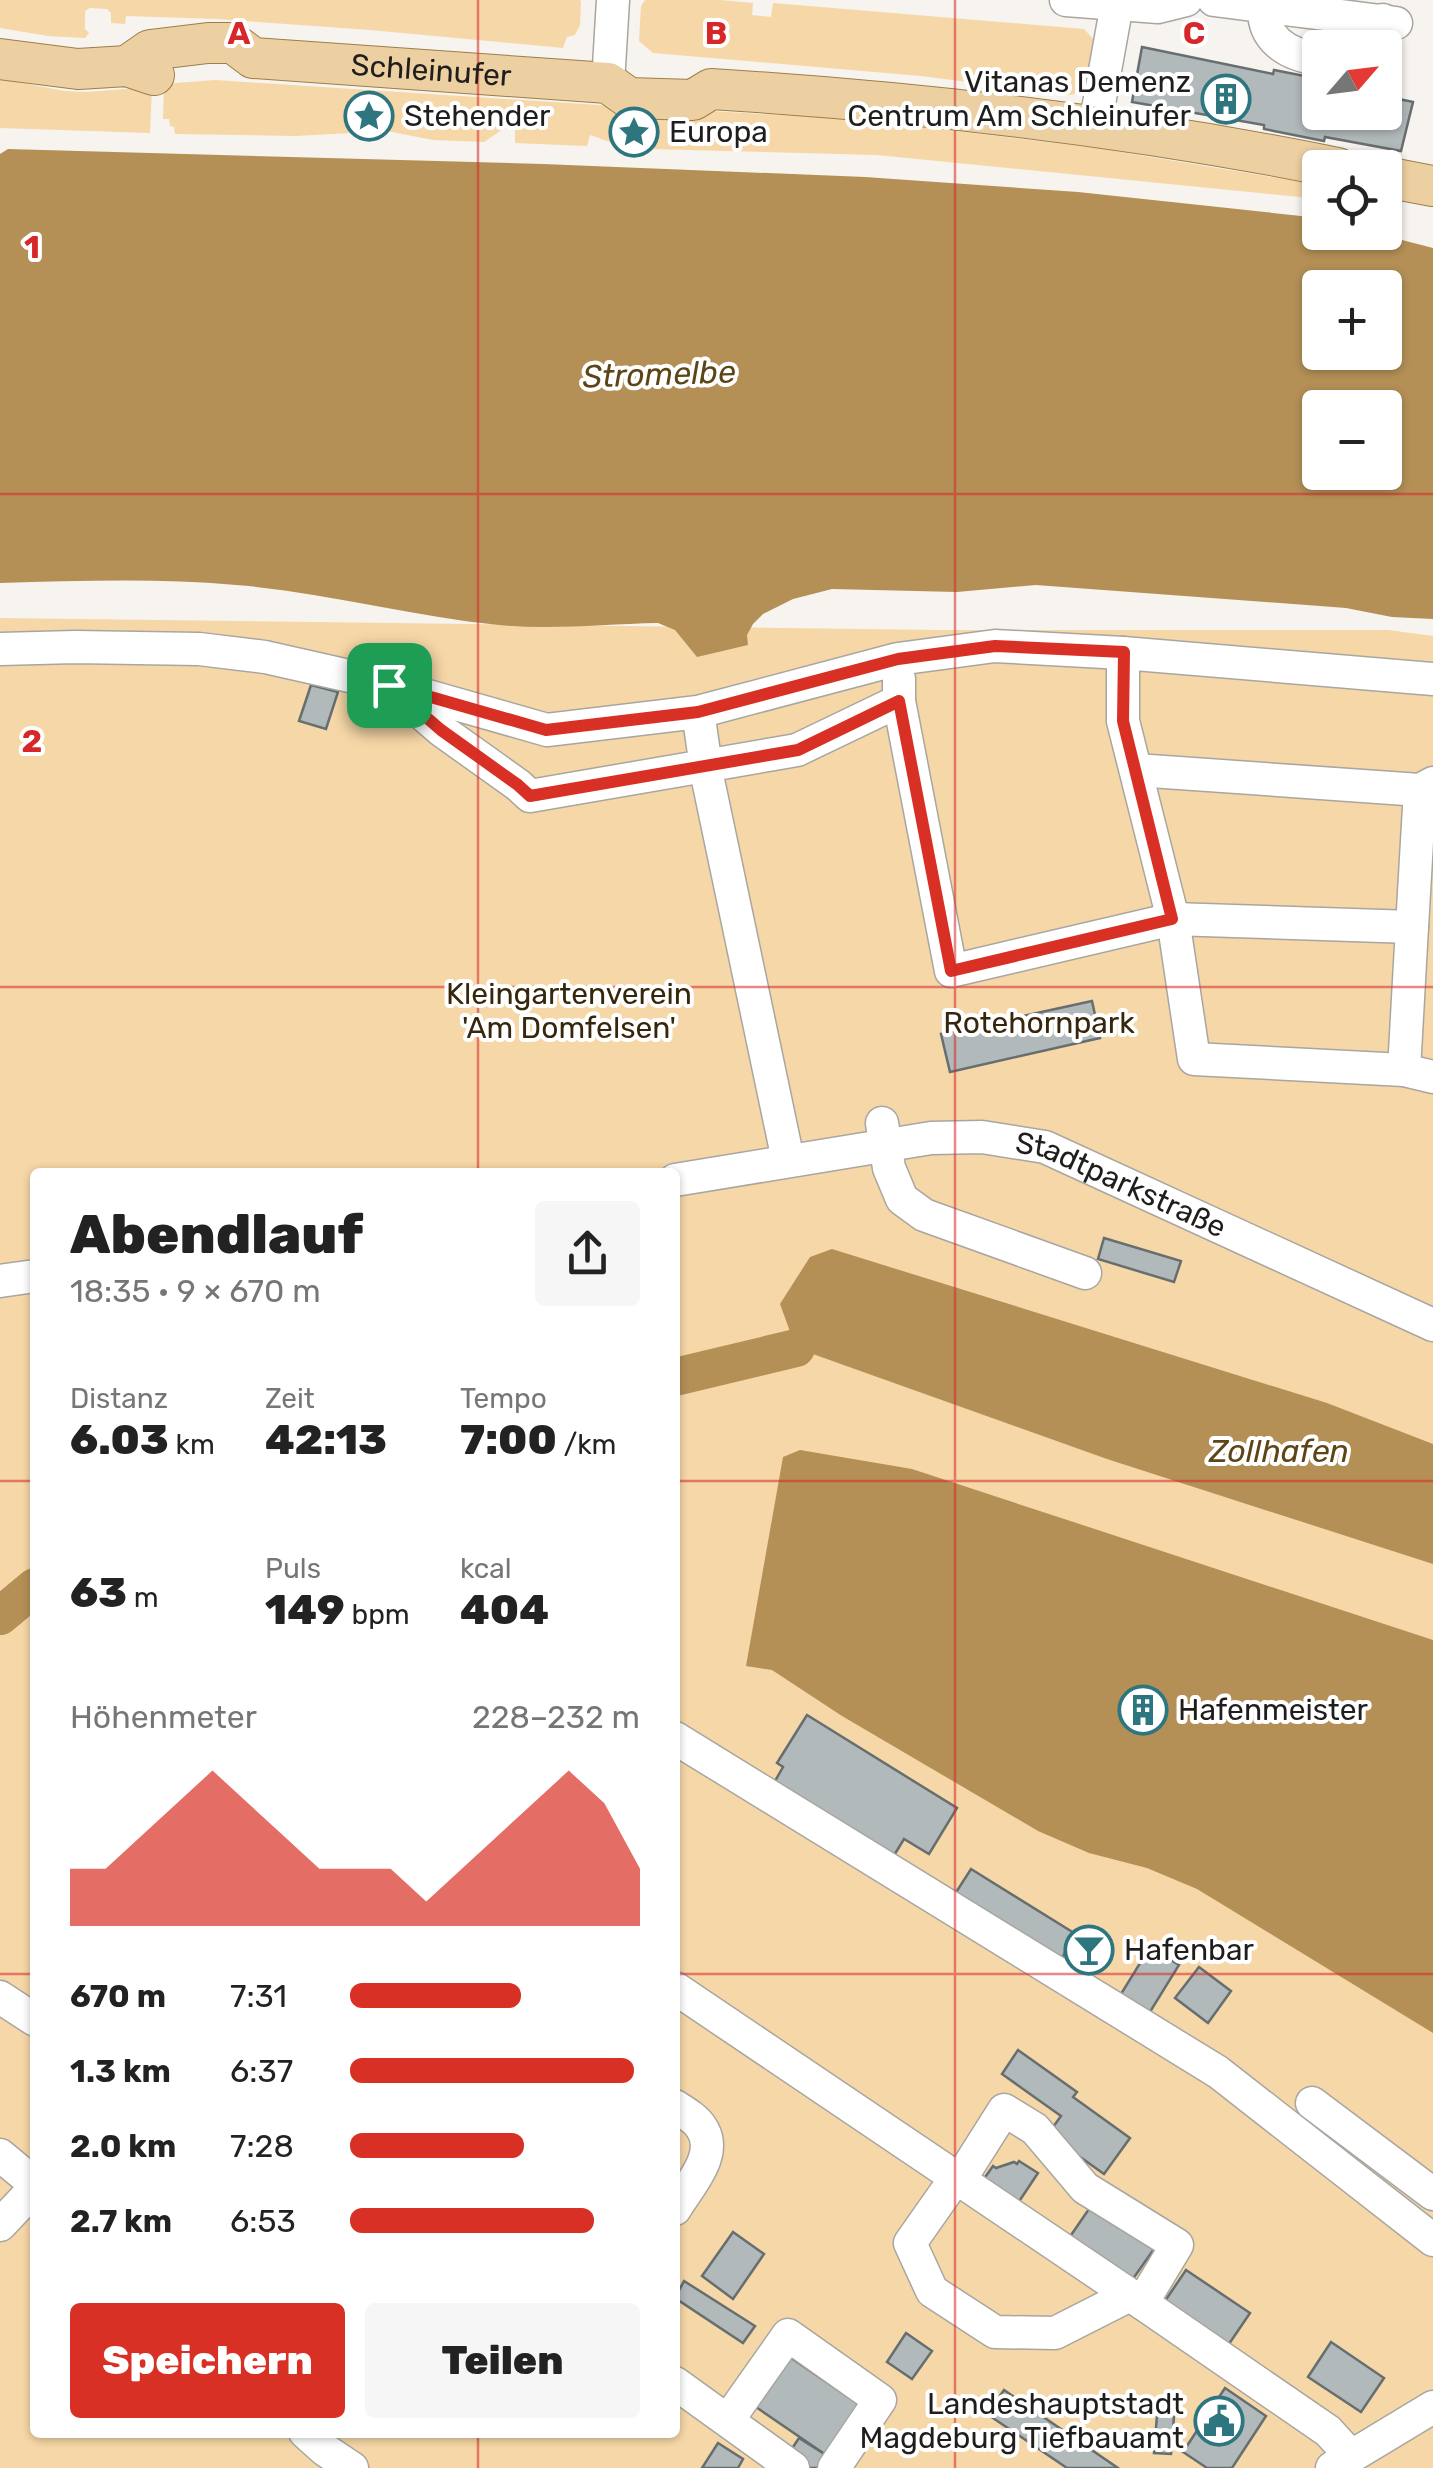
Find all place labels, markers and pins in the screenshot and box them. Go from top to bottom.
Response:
place label: Vitanas Demenz Centrum Am Schleinufer [847,64,1192,134]
building icon: Vitanas Demenz Centrum Am Schleinufer [1200,73,1252,125]
place icon: Stehender [343,90,395,142]
place label: Stehender [404,98,551,134]
place icon: Europa [608,106,660,158]
place label: Europa [669,114,768,150]
pin [347,643,432,728]
building icon: Hafenmeister [1117,1684,1169,1736]
place label: Hafenmeister [1178,1692,1369,1728]
bar icon: Hafenbar [1063,1924,1115,1976]
place label: Hafenbar [1124,1932,1254,1968]
place label: Landeshauptstadt Magdeburg Tiefbauamt [860,2386,1184,2456]
public building icon: Landeshauptstadt Magdeburg Tiefbauamt [1193,2395,1245,2447]

